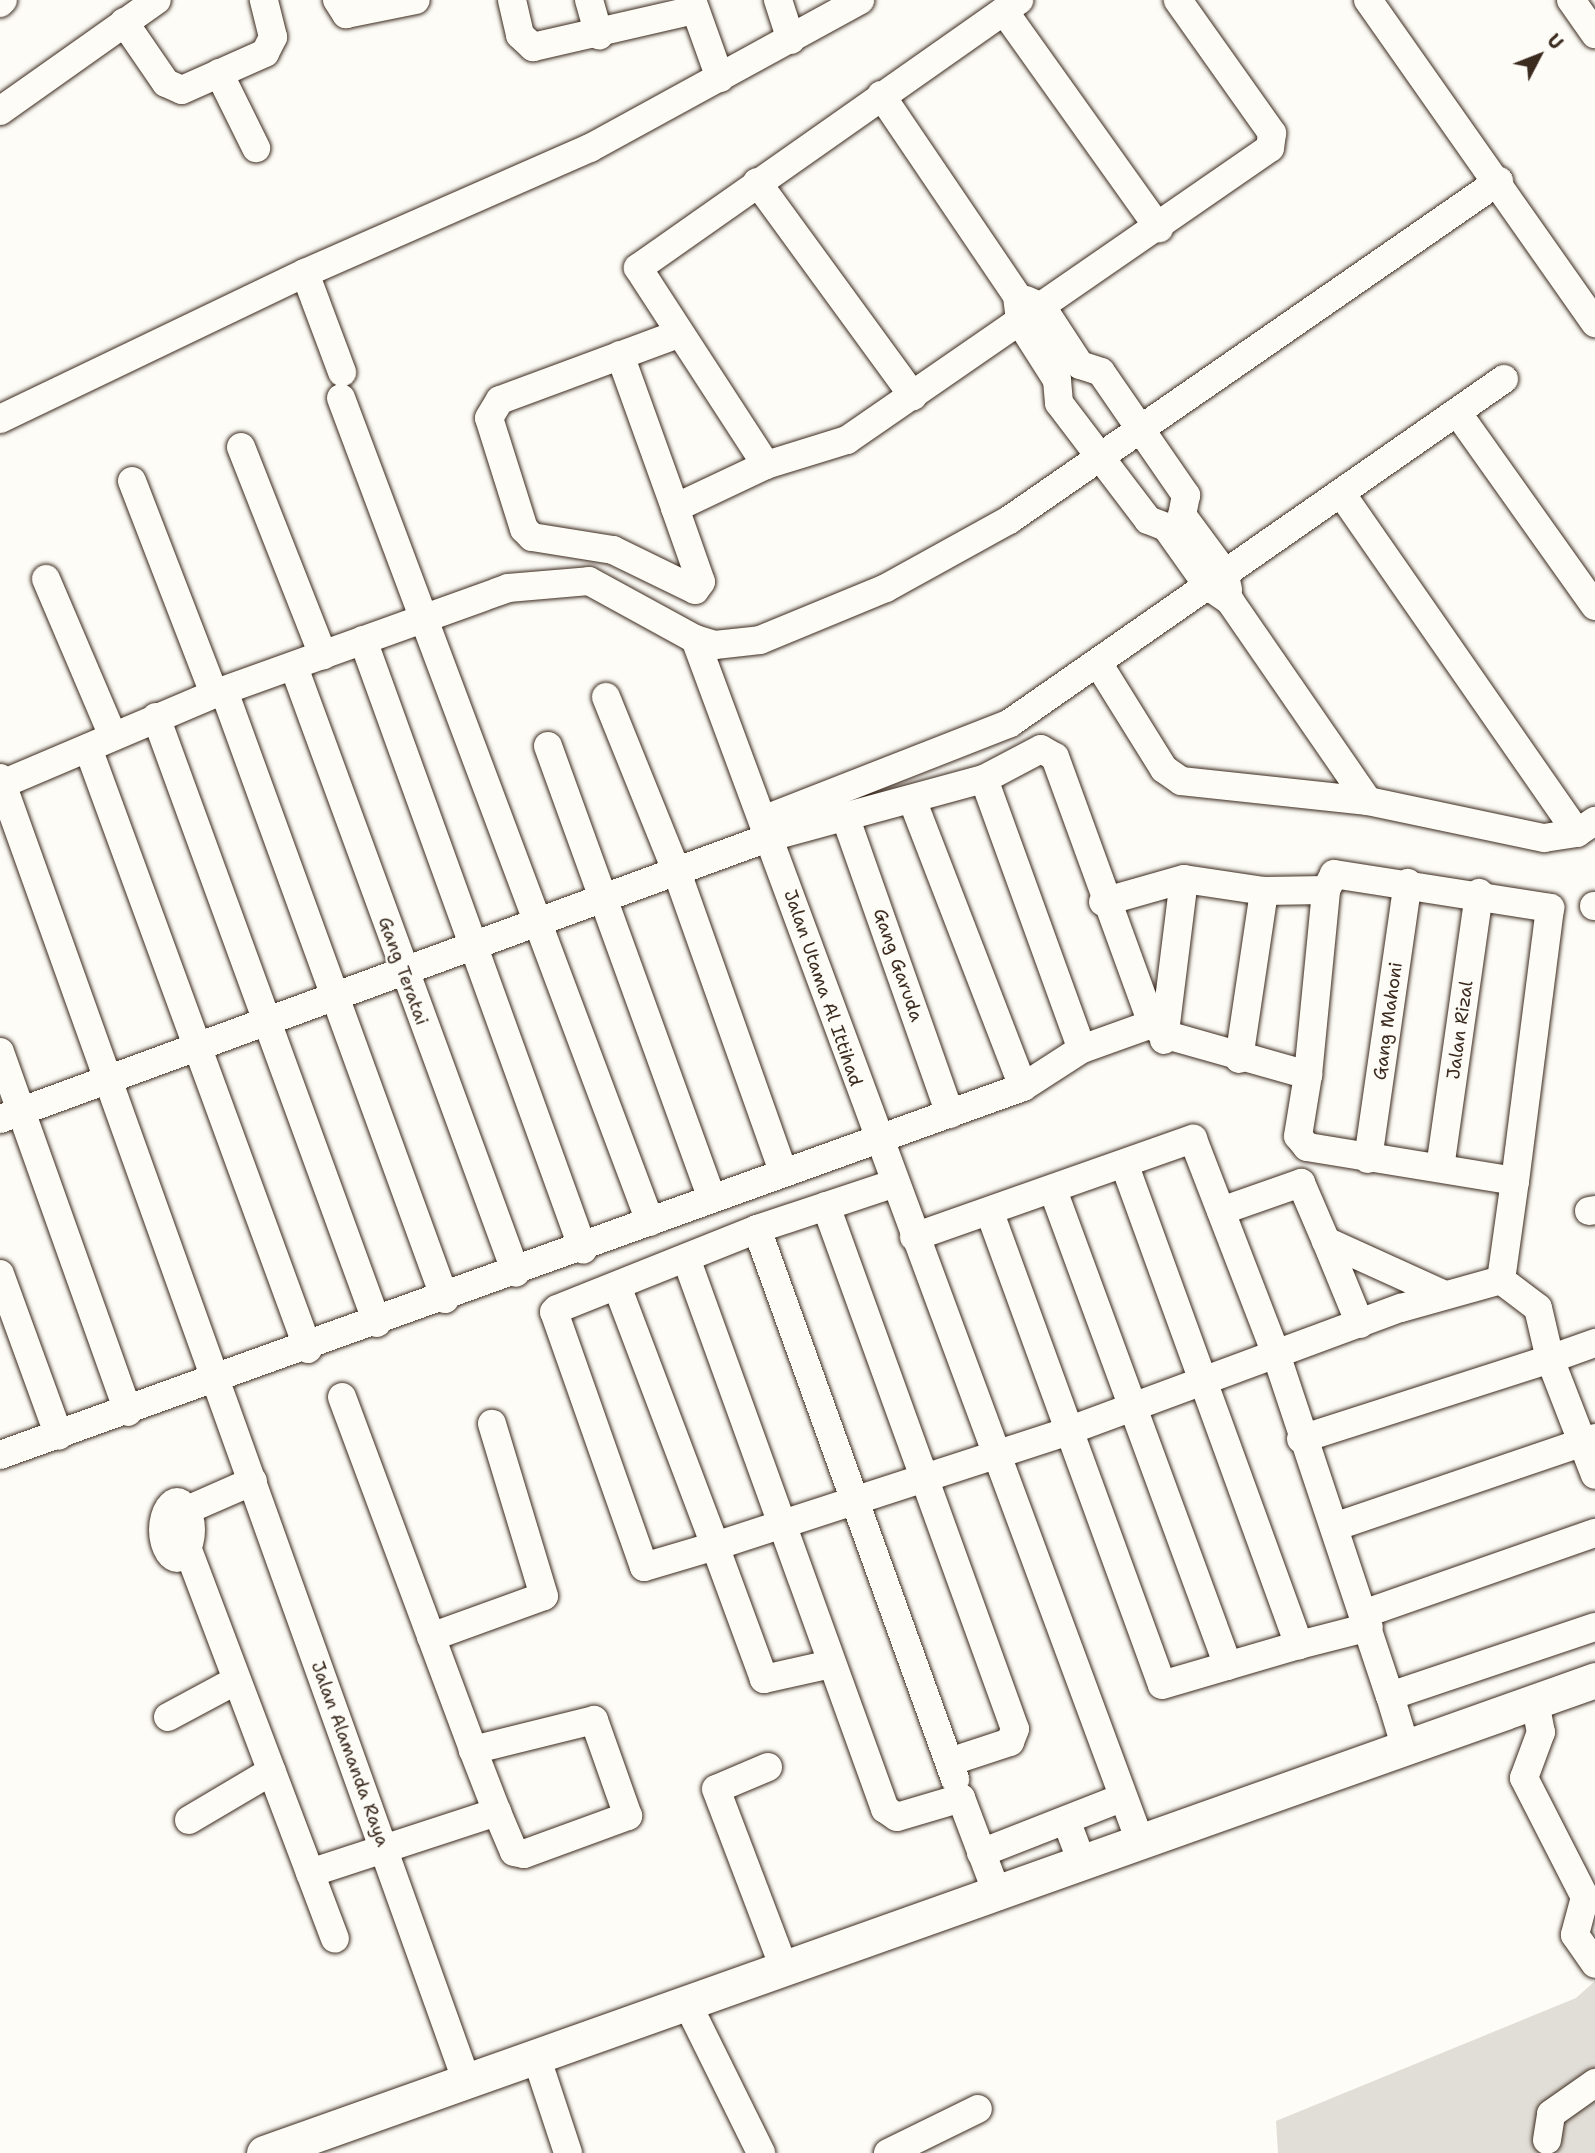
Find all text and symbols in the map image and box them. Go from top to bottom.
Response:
north arrow [1504,21,1574,91]
text: U [1541,28,1569,55]
street label: Jalan Utama Al Ittihad [779,887,867,1089]
street label: Gang Garuda [869,906,927,1024]
street label: Gang Teratai [373,914,433,1028]
street label: Gang Mahoni [1369,961,1407,1081]
street label: Jalan Rizal [1442,979,1478,1081]
street label: Jalan Alamanda Raya [306,1658,394,1850]

